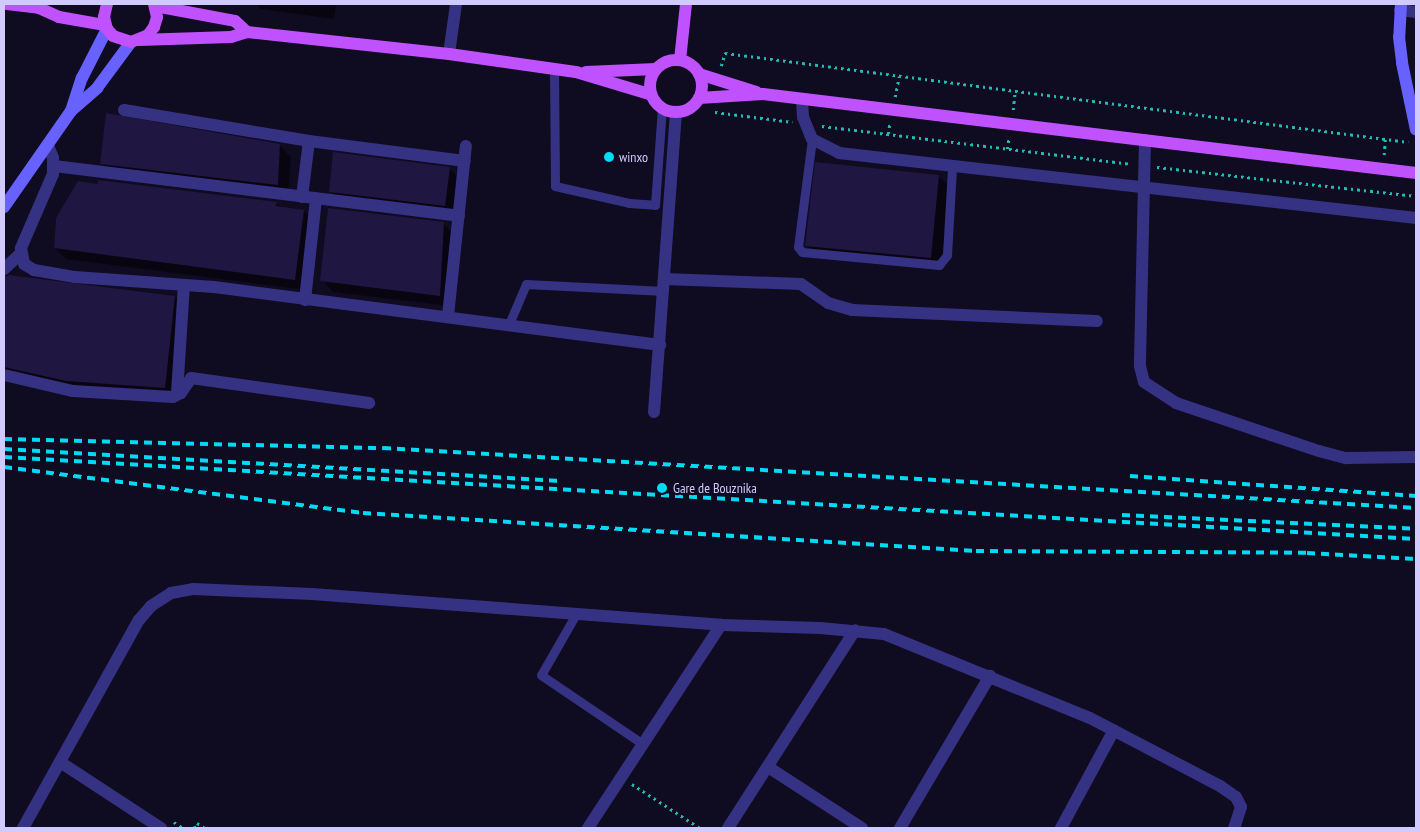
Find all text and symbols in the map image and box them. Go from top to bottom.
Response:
place label: winxo [619,149,648,165]
marker: winxo [603,151,615,163]
place label: Gare de Bouznika [673,480,757,496]
marker: Gare de Bouznika [655,481,669,495]

